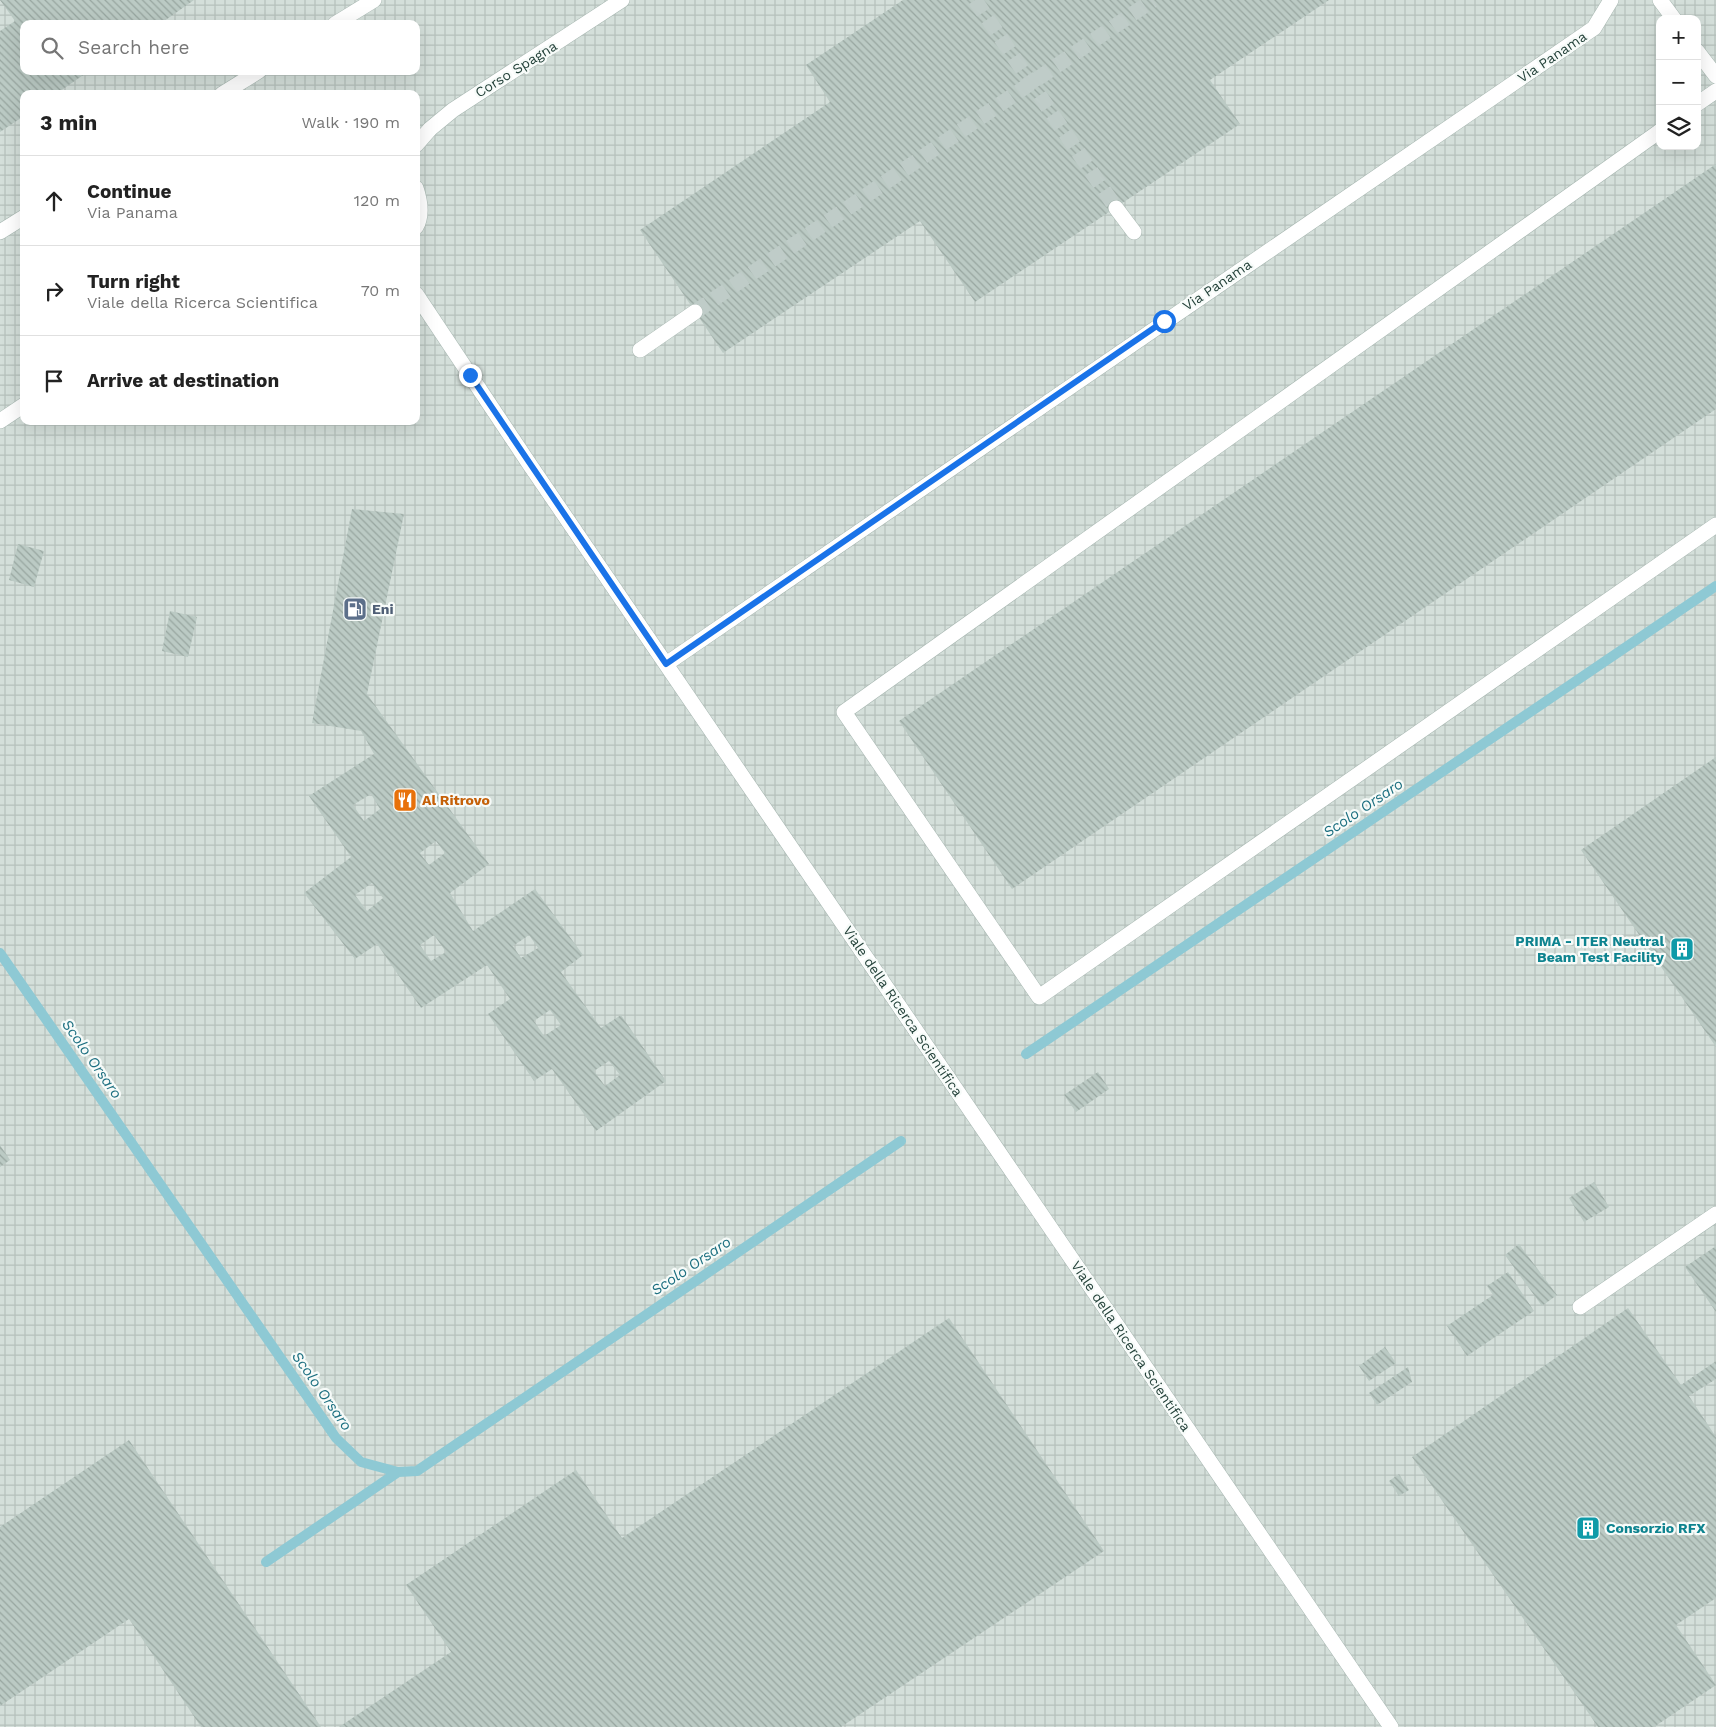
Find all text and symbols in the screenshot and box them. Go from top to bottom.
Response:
map controls [1656,15,1701,150]
button: + [1656,15,1701,60]
search box [20,20,420,75]
street label: Via Panama [1515,28,1589,86]
icon: search [38,34,66,62]
text: Search here [78,36,189,59]
street label: Corso Spagna [472,37,560,101]
button: − [1656,60,1701,105]
button: layers [1656,105,1701,150]
text: 3 min [40,110,97,135]
text: Walk · 190 m [302,113,400,132]
text: Continue [87,180,171,203]
icon: ahead [40,187,68,215]
text: 120 m [354,191,400,210]
text: Via Panama [87,203,178,222]
street label: Via Panama [1180,256,1254,314]
text: Turn right [87,270,180,293]
icon: right [40,277,68,305]
text: 70 m [361,281,400,300]
text: Viale della Ricerca Scientifica [87,293,318,312]
route start [1153,310,1176,333]
route end [459,364,482,387]
icon: arrive [40,367,68,395]
text: Arrive at destination [87,369,279,392]
fuel station icon: Eni [342,596,368,622]
place label: Eni [372,601,394,617]
water label: Scolo Orsaro [1320,775,1407,841]
restaurant icon: Al Ritrovo [392,787,418,813]
place label: Al Ritrovo [422,792,490,808]
street label: Viale della Ricerca Scientifica [840,923,966,1099]
place label: PRIMA - ITER Neutral Beam Test Facility [1515,933,1664,965]
building icon: PRIMA - ITER Neutral Beam Test Facility [1669,936,1695,962]
water label: Scolo Orsaro [58,1016,126,1102]
water label: Scolo Orsaro [648,1233,735,1299]
street label: Viale della Ricerca Scientifica [1068,1258,1194,1434]
water label: Scolo Orsaro [288,1348,356,1434]
building icon: Consorzio RFX [1575,1515,1601,1541]
place label: Consorzio RFX [1606,1520,1706,1536]

